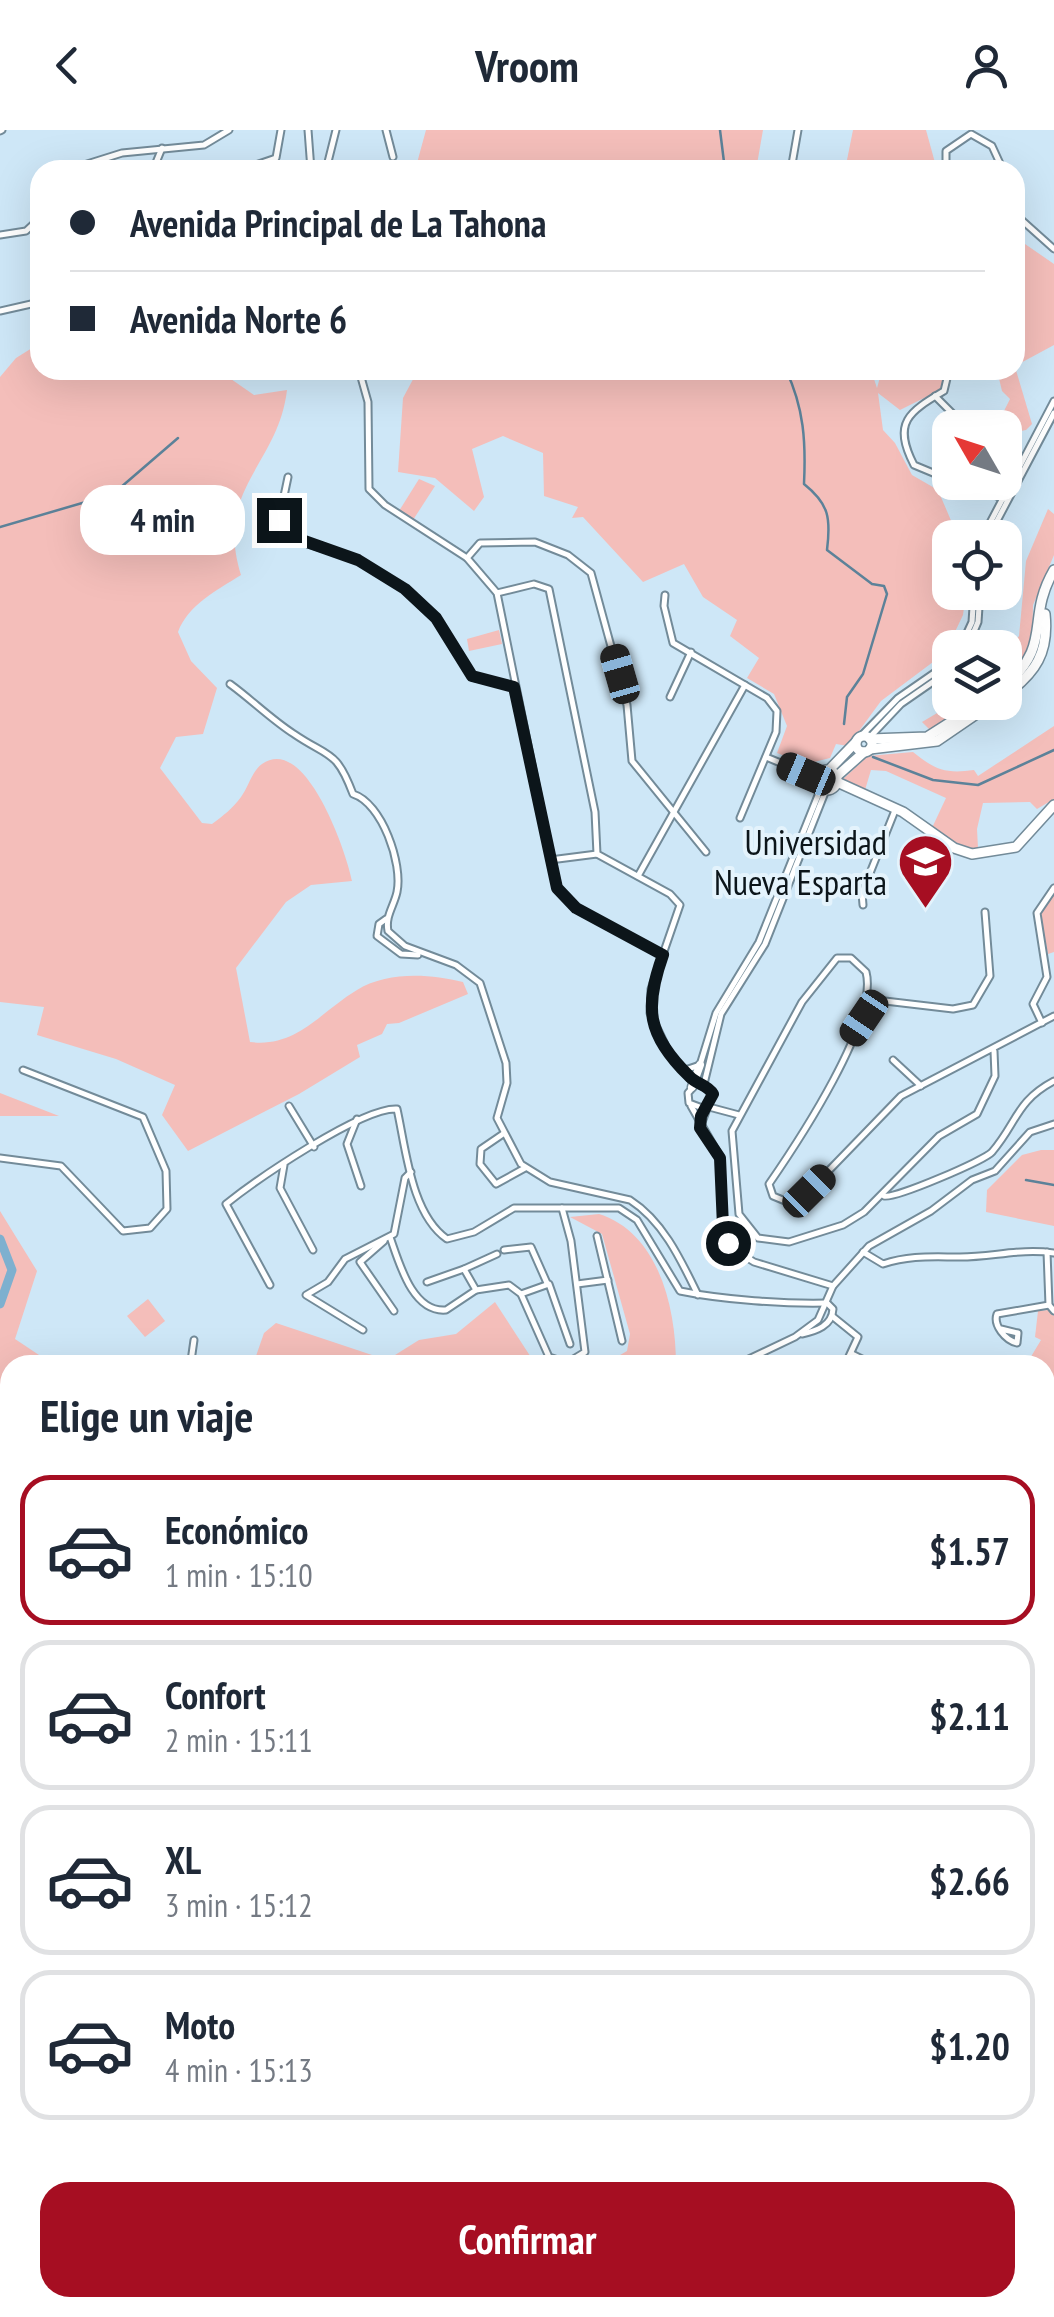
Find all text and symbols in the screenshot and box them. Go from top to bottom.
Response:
text: Vroom [475,36,579,94]
icon: back [40,38,95,93]
icon: person [959,38,1014,93]
text: Avenida Principal de La Tahona [130,198,547,247]
text: Avenida Norte 6 [130,294,347,343]
north arrow [932,410,1022,500]
map controls [932,410,1022,720]
callout: 4 min [79,485,244,555]
route end [257,498,302,543]
text: 4 min [130,499,195,541]
button: locate [932,520,1022,610]
button: layers [932,630,1022,720]
car [597,641,643,707]
car [773,748,839,800]
place label: Universidad Nueva Esparta [714,819,887,905]
school or university icon: Universidad Nueva Esparta [896,832,956,911]
car [835,985,893,1051]
car [777,1159,841,1223]
route start [706,1221,751,1266]
text: Elige un viaje [40,1386,254,1444]
icon: car [45,1505,135,1595]
text: Económico [165,1505,309,1554]
text: $1.57 [929,1526,1010,1575]
text: 1 min · 15:10 [165,1554,313,1596]
icon: car [45,1670,135,1760]
text: Confort [165,1670,265,1719]
text: $2.11 [929,1691,1010,1740]
text: 2 min · 15:11 [165,1719,313,1761]
icon: car [45,1835,135,1925]
text: XL [165,1835,201,1884]
text: $2.66 [929,1856,1010,1905]
text: 3 min · 15:12 [165,1884,313,1926]
icon: car [45,2000,135,2090]
text: Moto [165,2000,235,2049]
text: $1.20 [929,2021,1010,2070]
text: 4 min · 15:13 [165,2049,313,2091]
button: Confirmar [40,2182,1015,2297]

